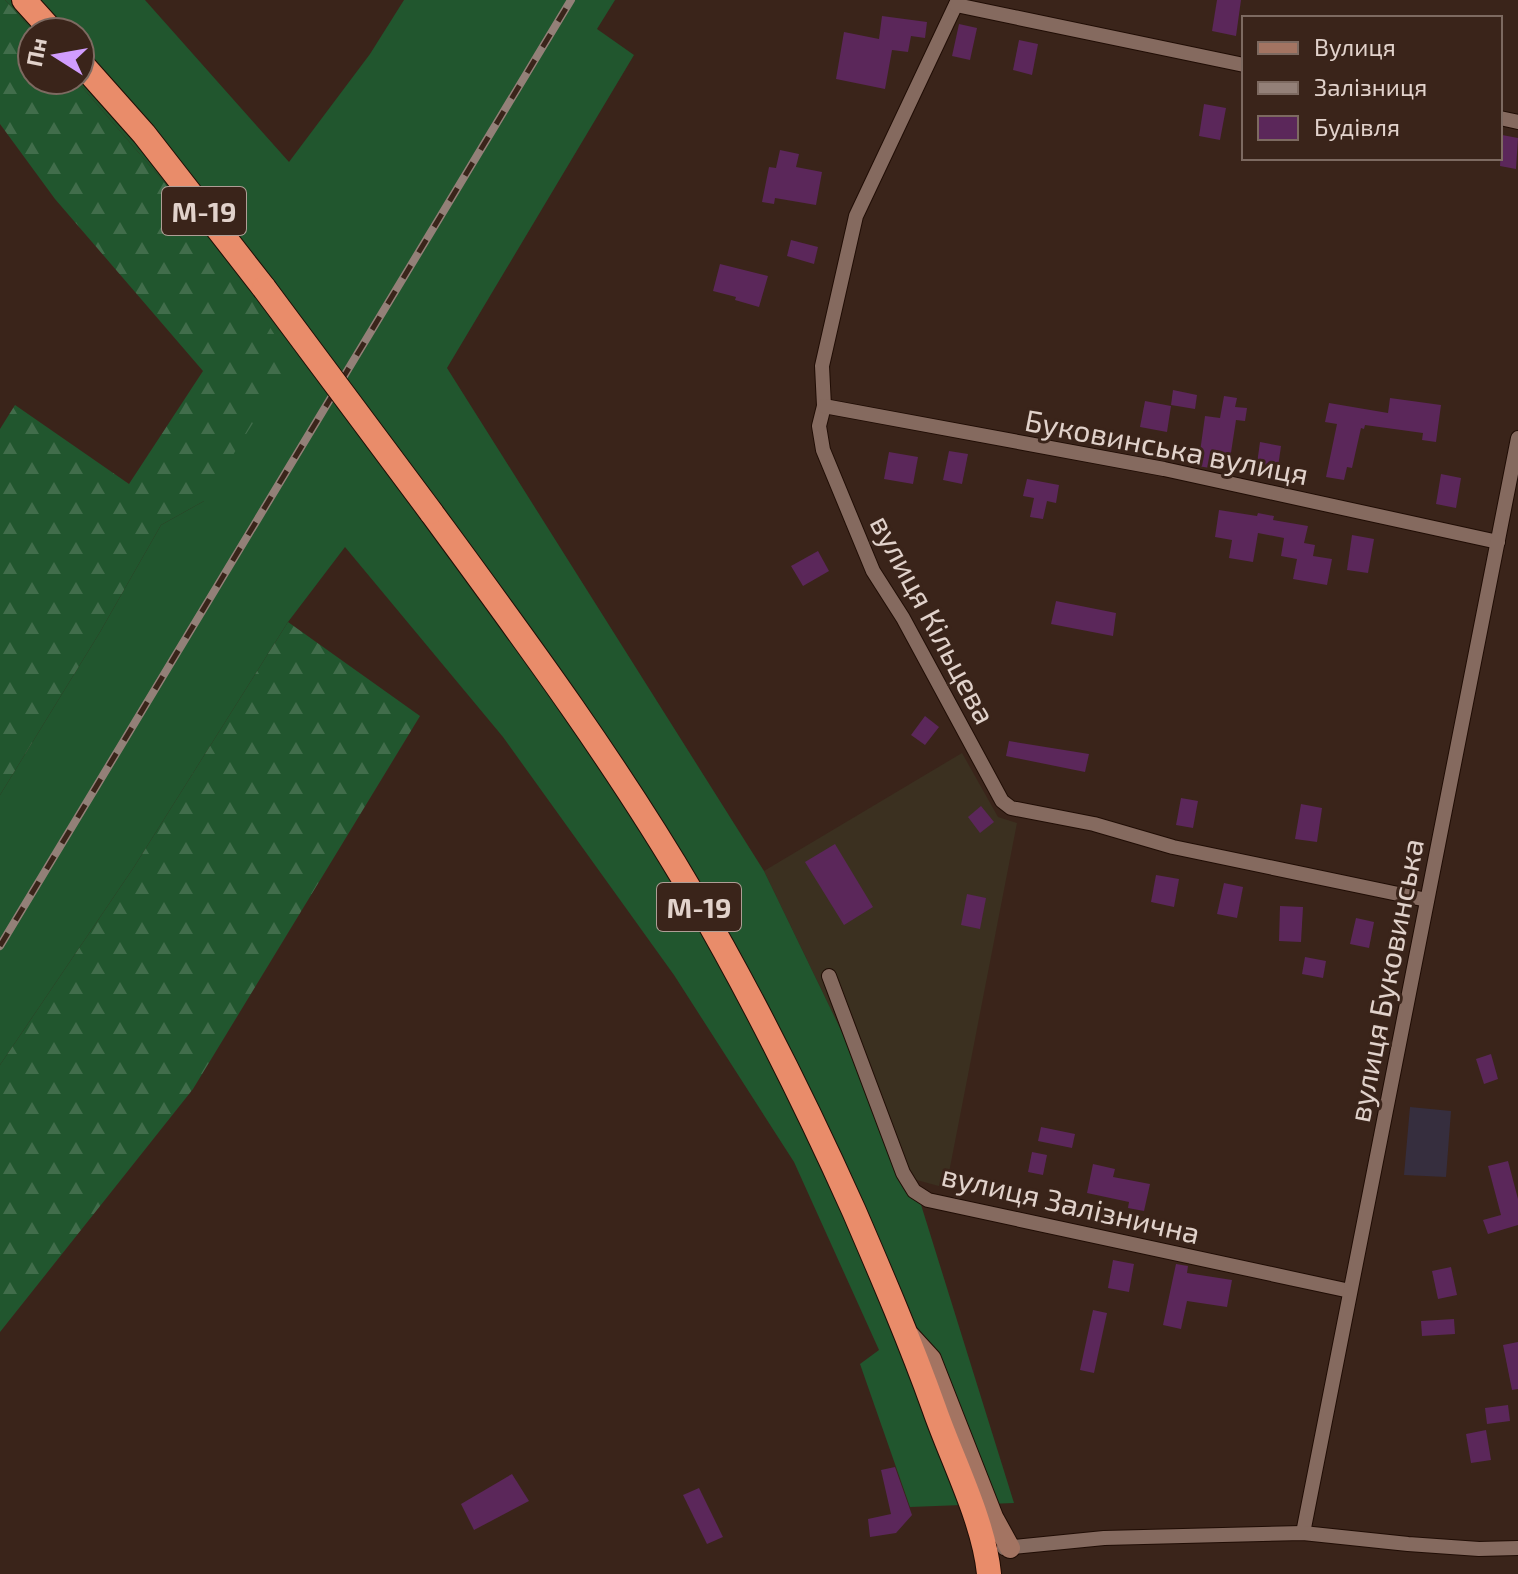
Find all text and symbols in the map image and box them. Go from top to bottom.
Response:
north arrow [16,16,96,96]
legend [1242,16,1502,160]
text: Вулиця [1314,32,1396,62]
text: Пн [20,35,51,69]
text: Залізниця [1314,72,1427,101]
text: Будівля [1314,112,1400,142]
road number: М-19 [162,187,246,235]
street label: Буковинська вулиця [1022,401,1312,492]
street label: вулиця Кільцева [863,508,1004,730]
street label: вулиця Буковинська [1340,835,1431,1125]
road number: М-19 [657,883,741,931]
street label: вулиця Залізнична [938,1156,1204,1251]

